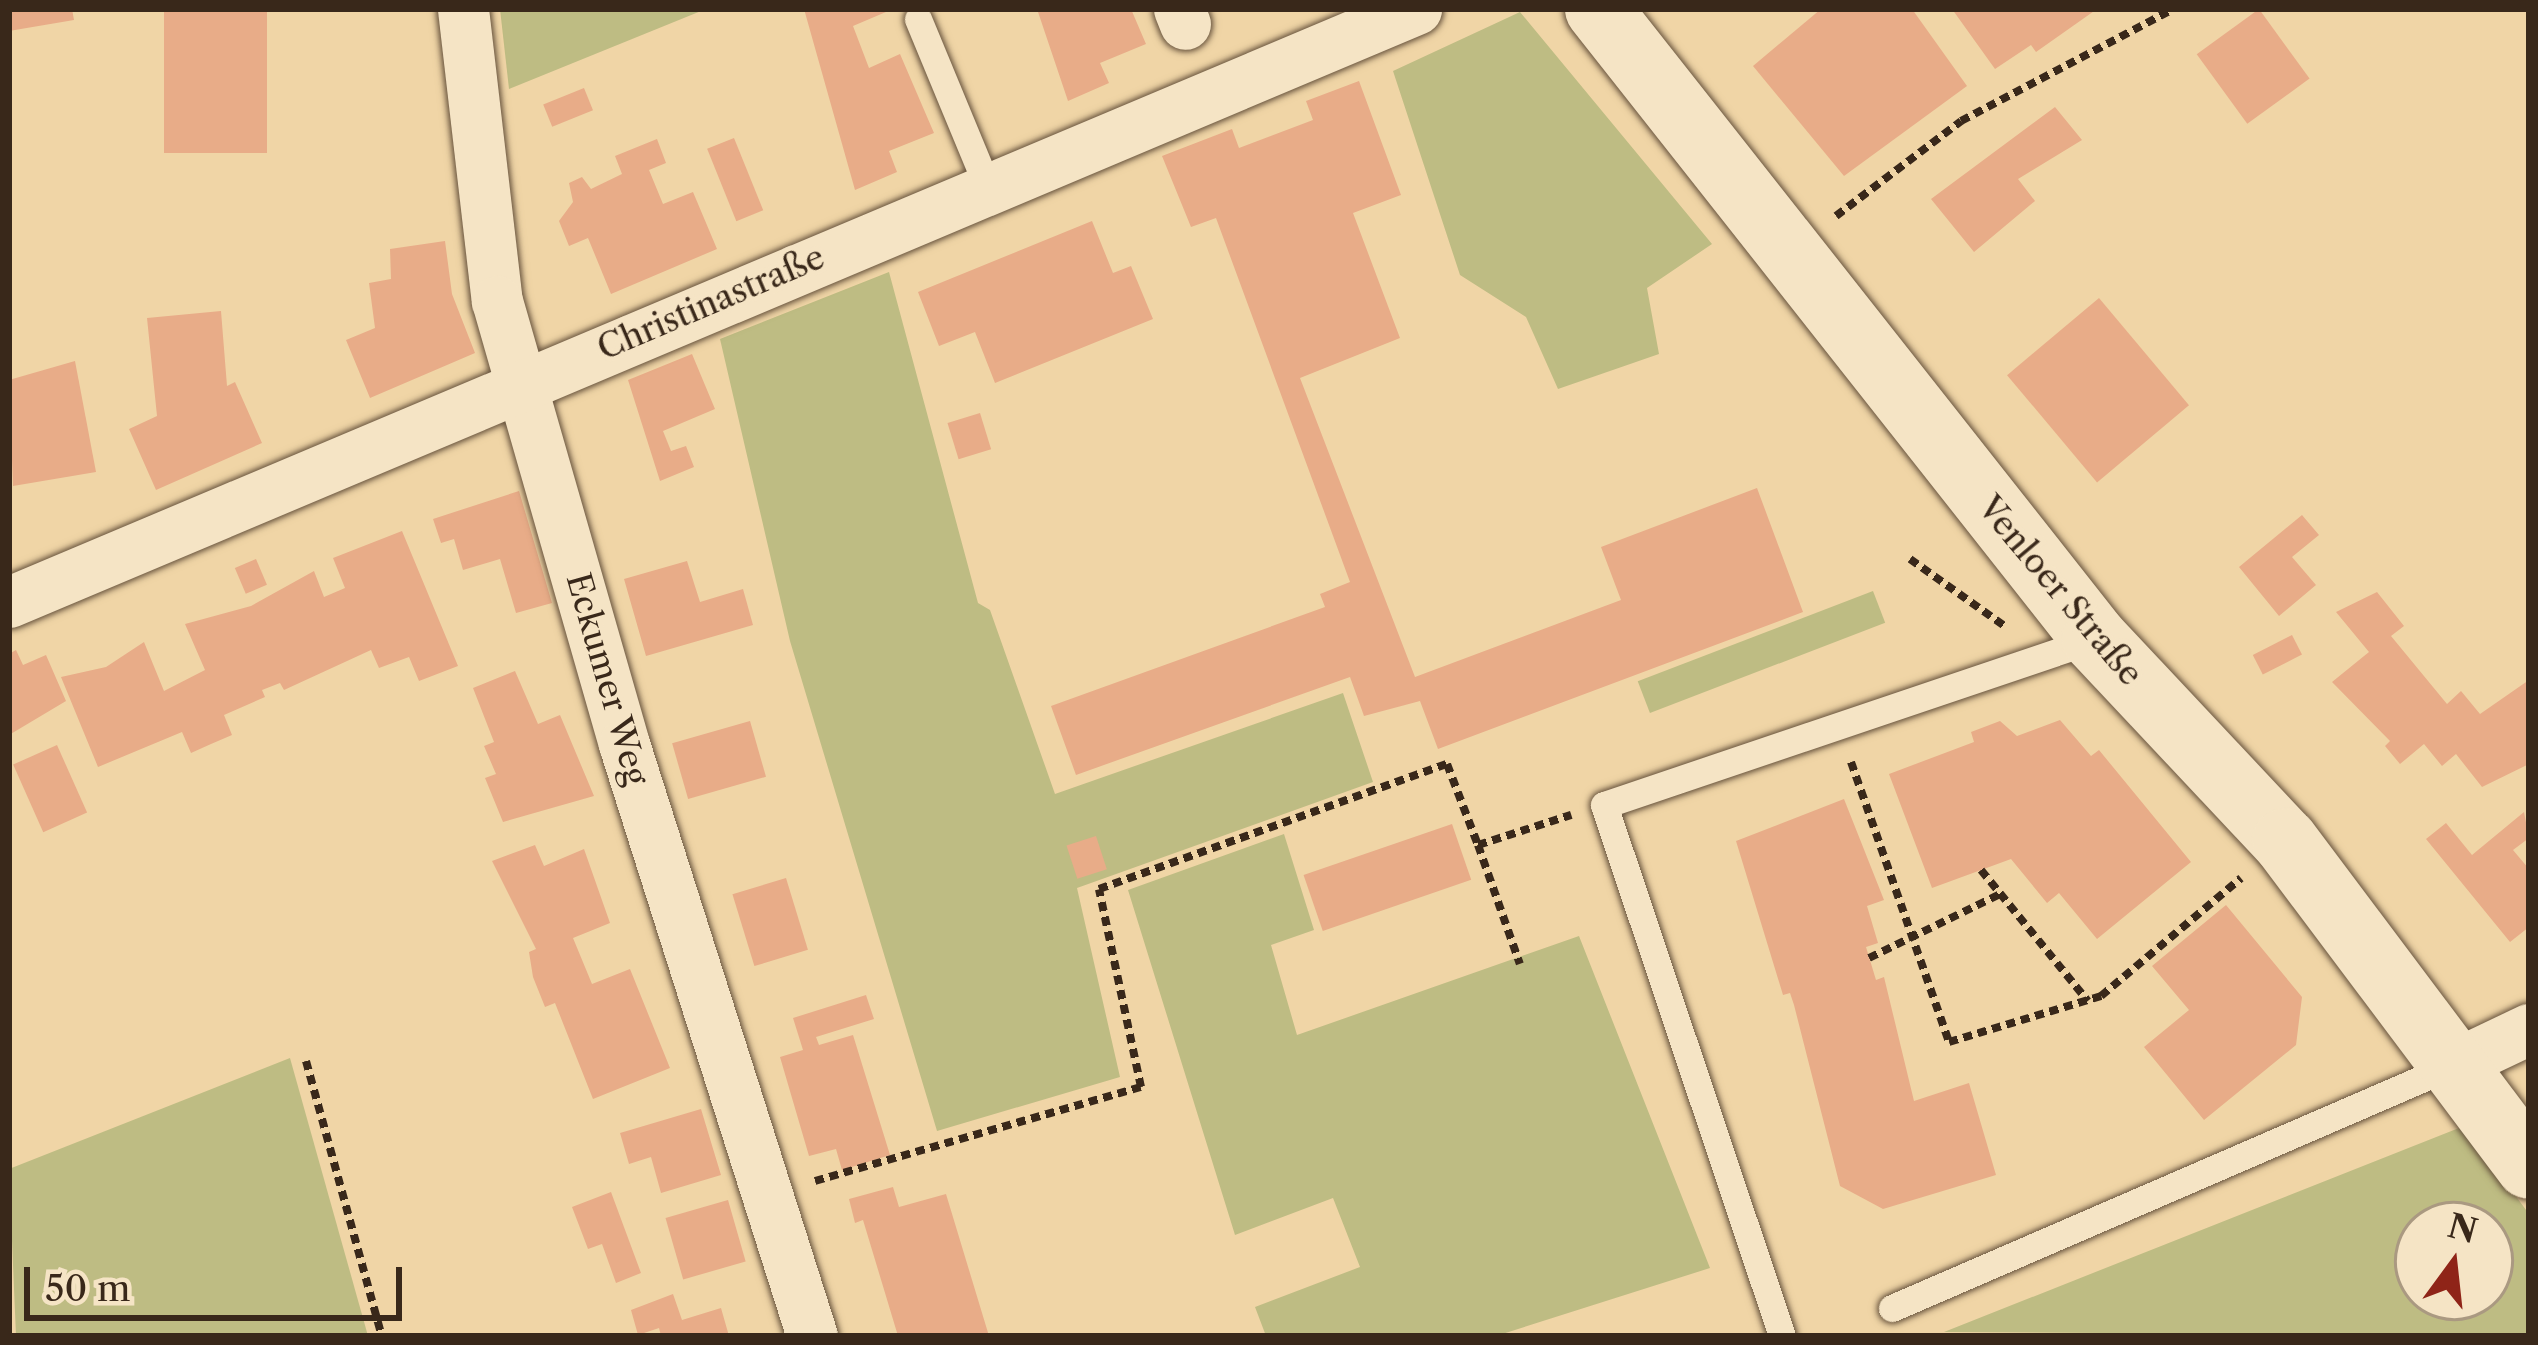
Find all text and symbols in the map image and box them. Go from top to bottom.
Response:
street label: Christinastraße [592,237,830,369]
street label: Venloer Straße [1969,488,2151,694]
street label: Eckumer Weg [558,568,656,790]
north arrow [2394,1201,2514,1321]
text: N [2444,1205,2482,1252]
scale bar [30,1243,408,1317]
text: 50 m [45,1266,130,1310]

